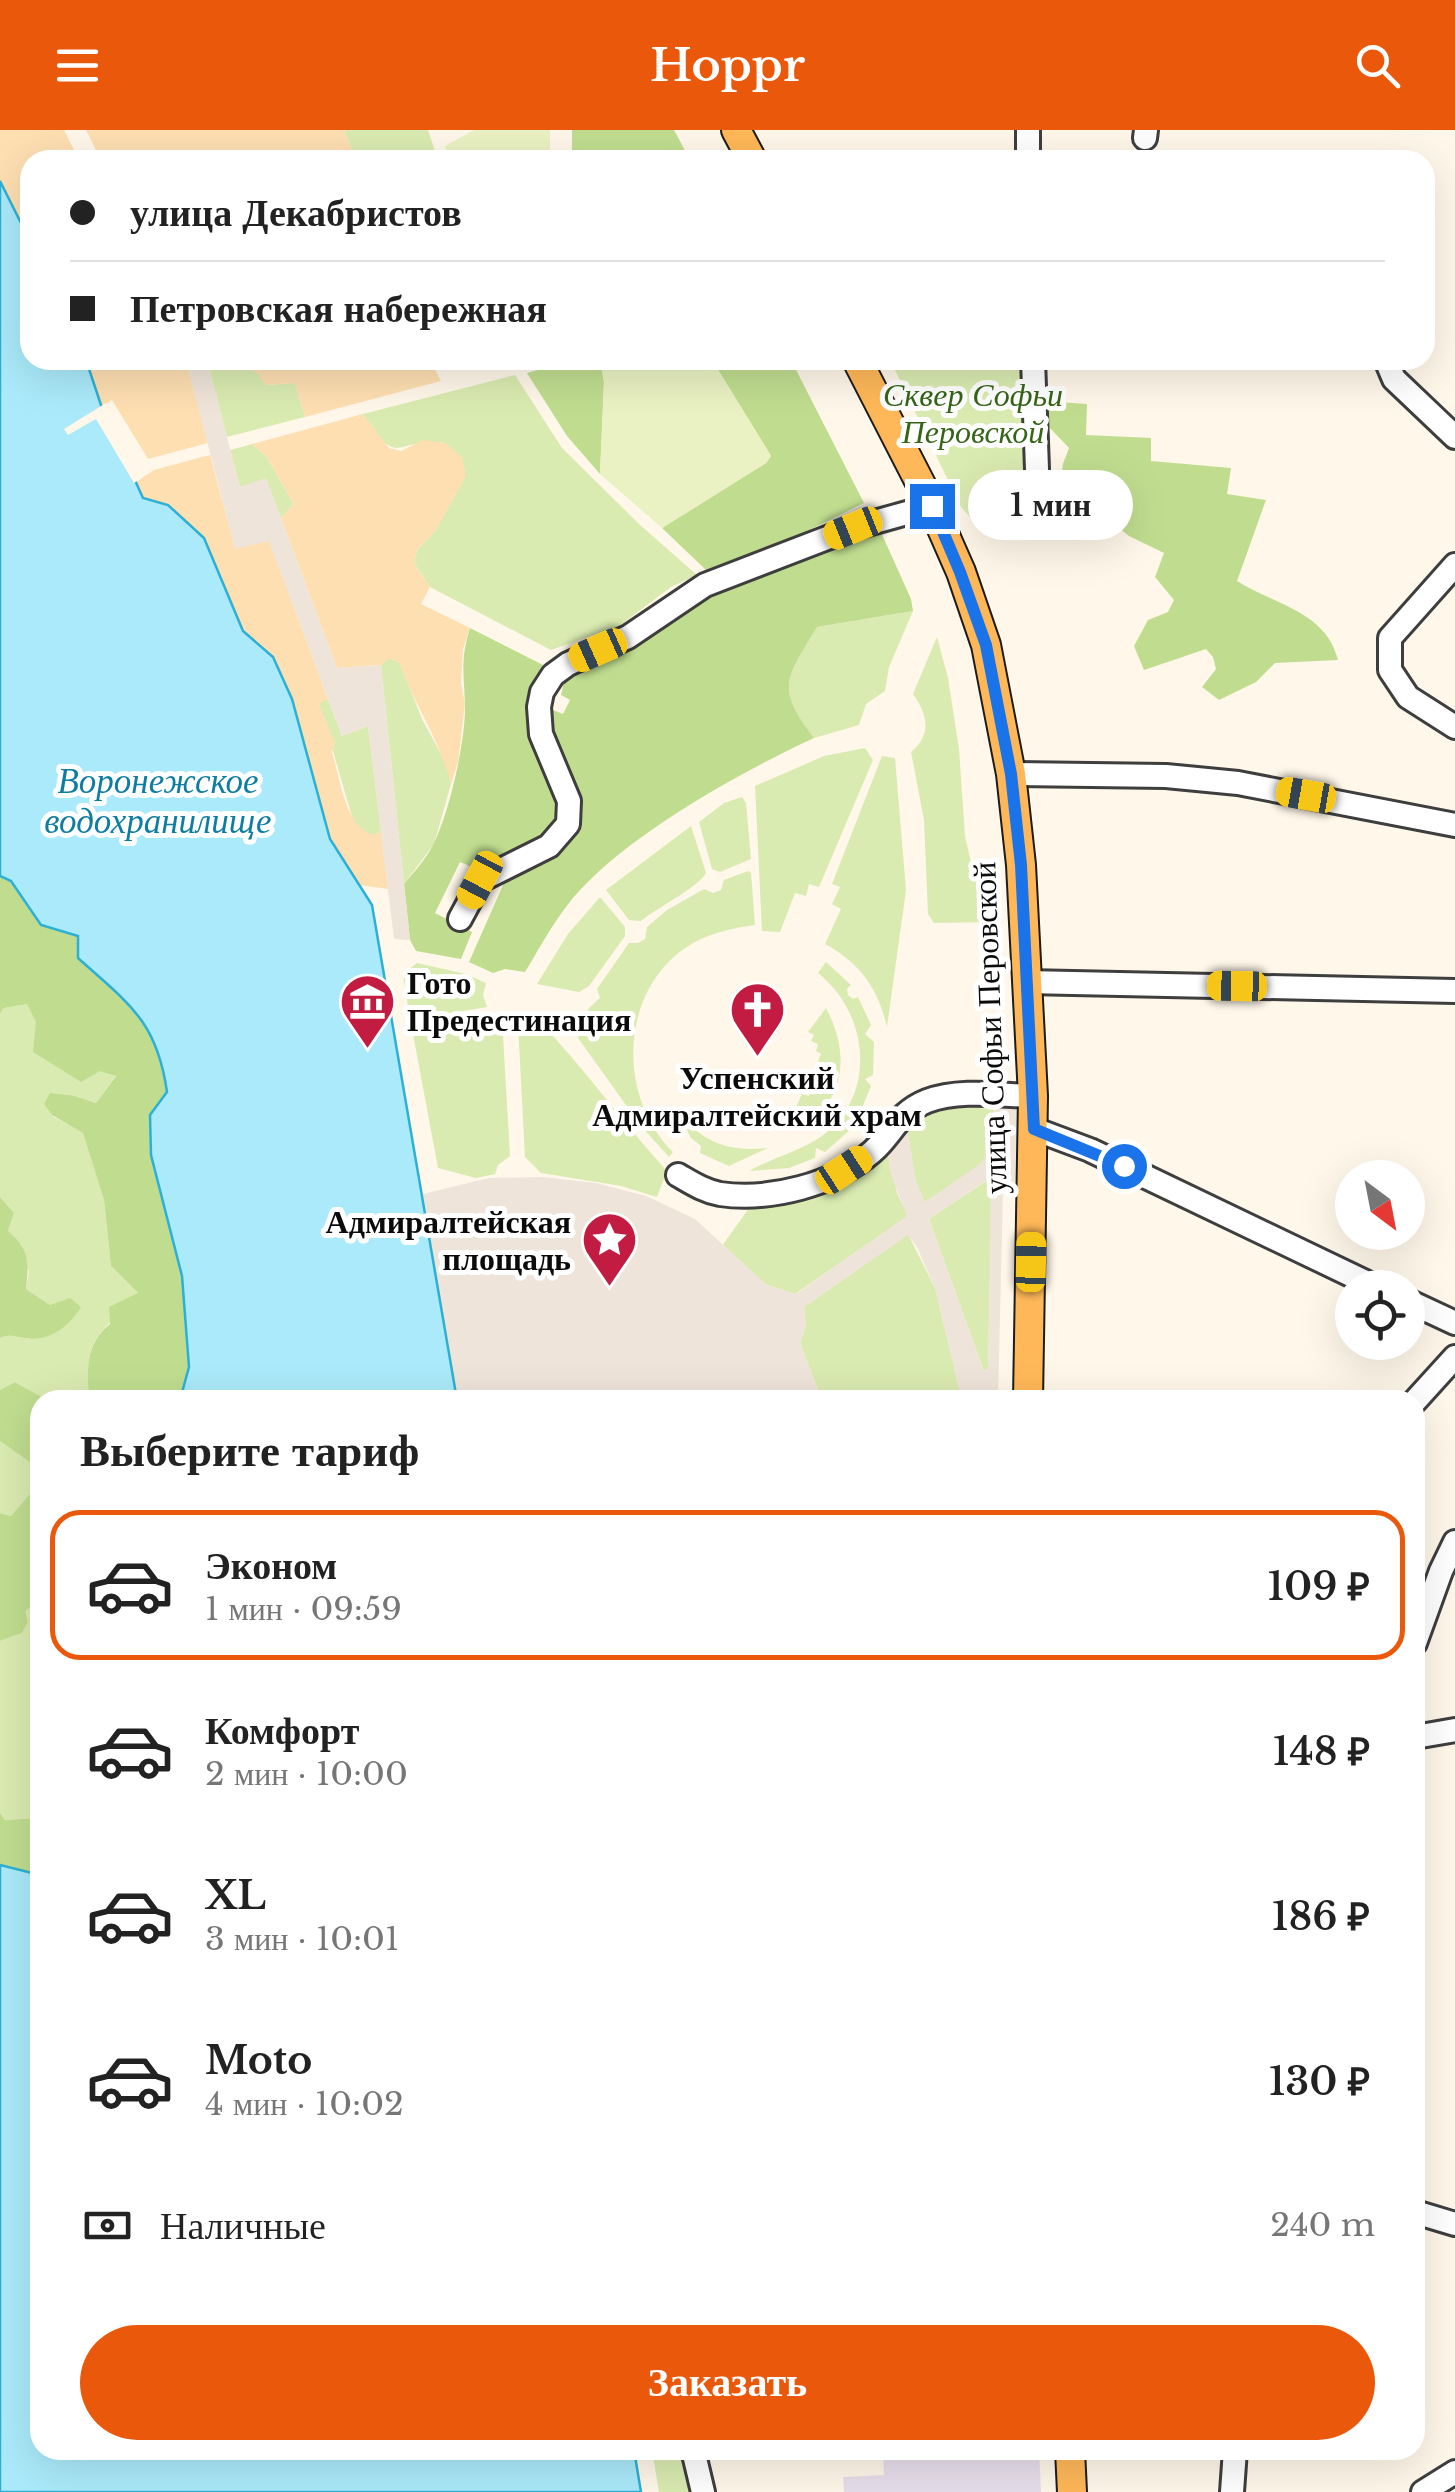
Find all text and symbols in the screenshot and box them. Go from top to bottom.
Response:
text: Hoppr [650,37,805,93]
icon: menu [50,38,105,93]
icon: search [1350,38,1405,93]
text: улица Декабристов [130,189,462,236]
text: Петровская набережная [130,285,547,332]
park label: Сквер Софьи Перовской [883,375,1063,452]
callout: 1 мин [967,471,1132,541]
route end [910,484,955,529]
text: 1 мин [1010,485,1091,525]
car [820,503,886,553]
car [564,624,632,676]
water label: Воронежское водохранилище [44,759,272,842]
car [1274,775,1338,815]
car [453,846,507,914]
street label: улица Софьи Перовской [964,861,1016,1195]
place label: Гото Предестинация [407,963,631,1040]
car [1207,970,1267,1002]
museum icon: Гото Предестинация [338,971,398,1050]
church icon: Успенский Адмиралтейский храм [727,979,787,1058]
place label: Успенский Адмиралтейский храм [592,1058,922,1135]
car [811,1141,877,1199]
route start [1102,1144,1147,1189]
north arrow [1335,1160,1425,1250]
map controls [1335,1160,1425,1360]
place label: Адмиралтейская площадь [326,1202,571,1279]
place icon: Адмиралтейская площадь [580,1210,640,1289]
car [1015,1232,1047,1292]
button: locate [1335,1270,1425,1360]
text: Выберите тариф [80,1422,419,1478]
icon: car [85,1540,175,1630]
text: Эконом [205,1542,337,1589]
text: 109 ₽ [1267,1563,1370,1610]
text: 1 мин · 09:59 [205,1589,402,1629]
icon: car [85,1705,175,1795]
text: Комфорт [205,1707,359,1754]
text: 148 ₽ [1273,1728,1370,1775]
text: 2 мин · 10:00 [205,1754,408,1794]
icon: car [85,1870,175,1960]
text: XL [205,1872,266,1919]
text: 186 ₽ [1272,1893,1370,1940]
text: 3 мин · 10:01 [205,1919,399,1959]
icon: car [85,2035,175,2125]
text: Moto [205,2037,312,2084]
text: 130 ₽ [1269,2058,1370,2105]
text: 4 мин · 10:02 [205,2084,404,2124]
icon: cash [80,2198,135,2253]
text: Наличные [160,2202,326,2249]
text: 240 m [1270,2205,1375,2245]
button: Заказать [80,2325,1375,2440]

